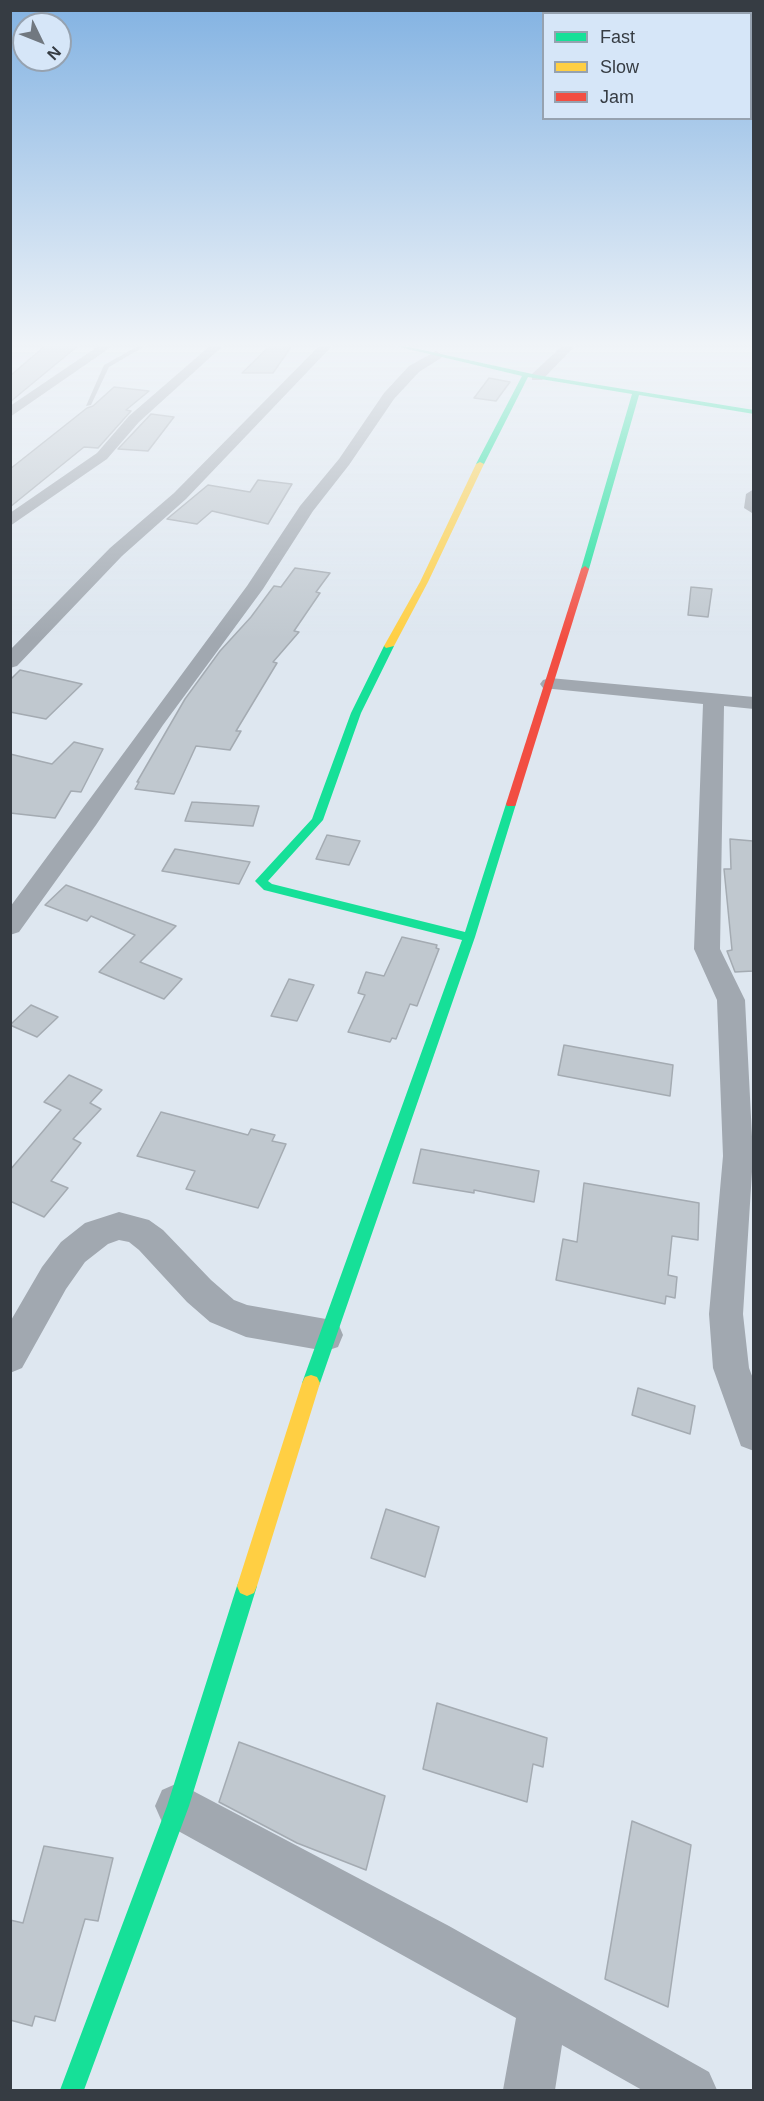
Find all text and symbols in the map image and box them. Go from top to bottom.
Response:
north arrow [12,12,72,72]
legend [542,12,752,120]
text: Fast [600,27,635,47]
text: N [44,43,64,63]
text: Slow [600,57,639,77]
text: Jam [600,87,634,107]

